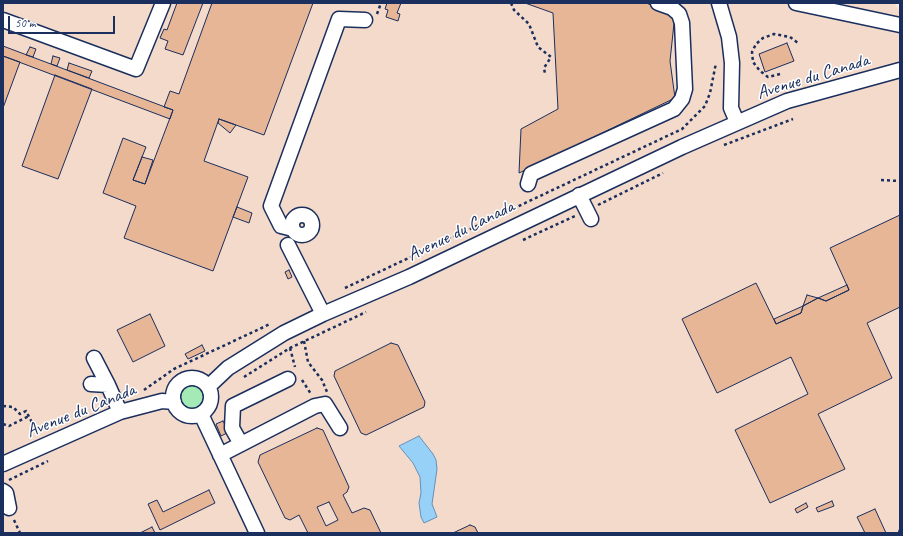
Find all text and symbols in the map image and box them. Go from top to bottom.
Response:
scale bar [10,8,117,34]
text: 50 m [15,15,35,31]
street label: Avenue du Canada [754,49,872,105]
street label: Avenue du Canada [404,195,518,267]
street label: Avenue du Canada [23,379,139,443]

